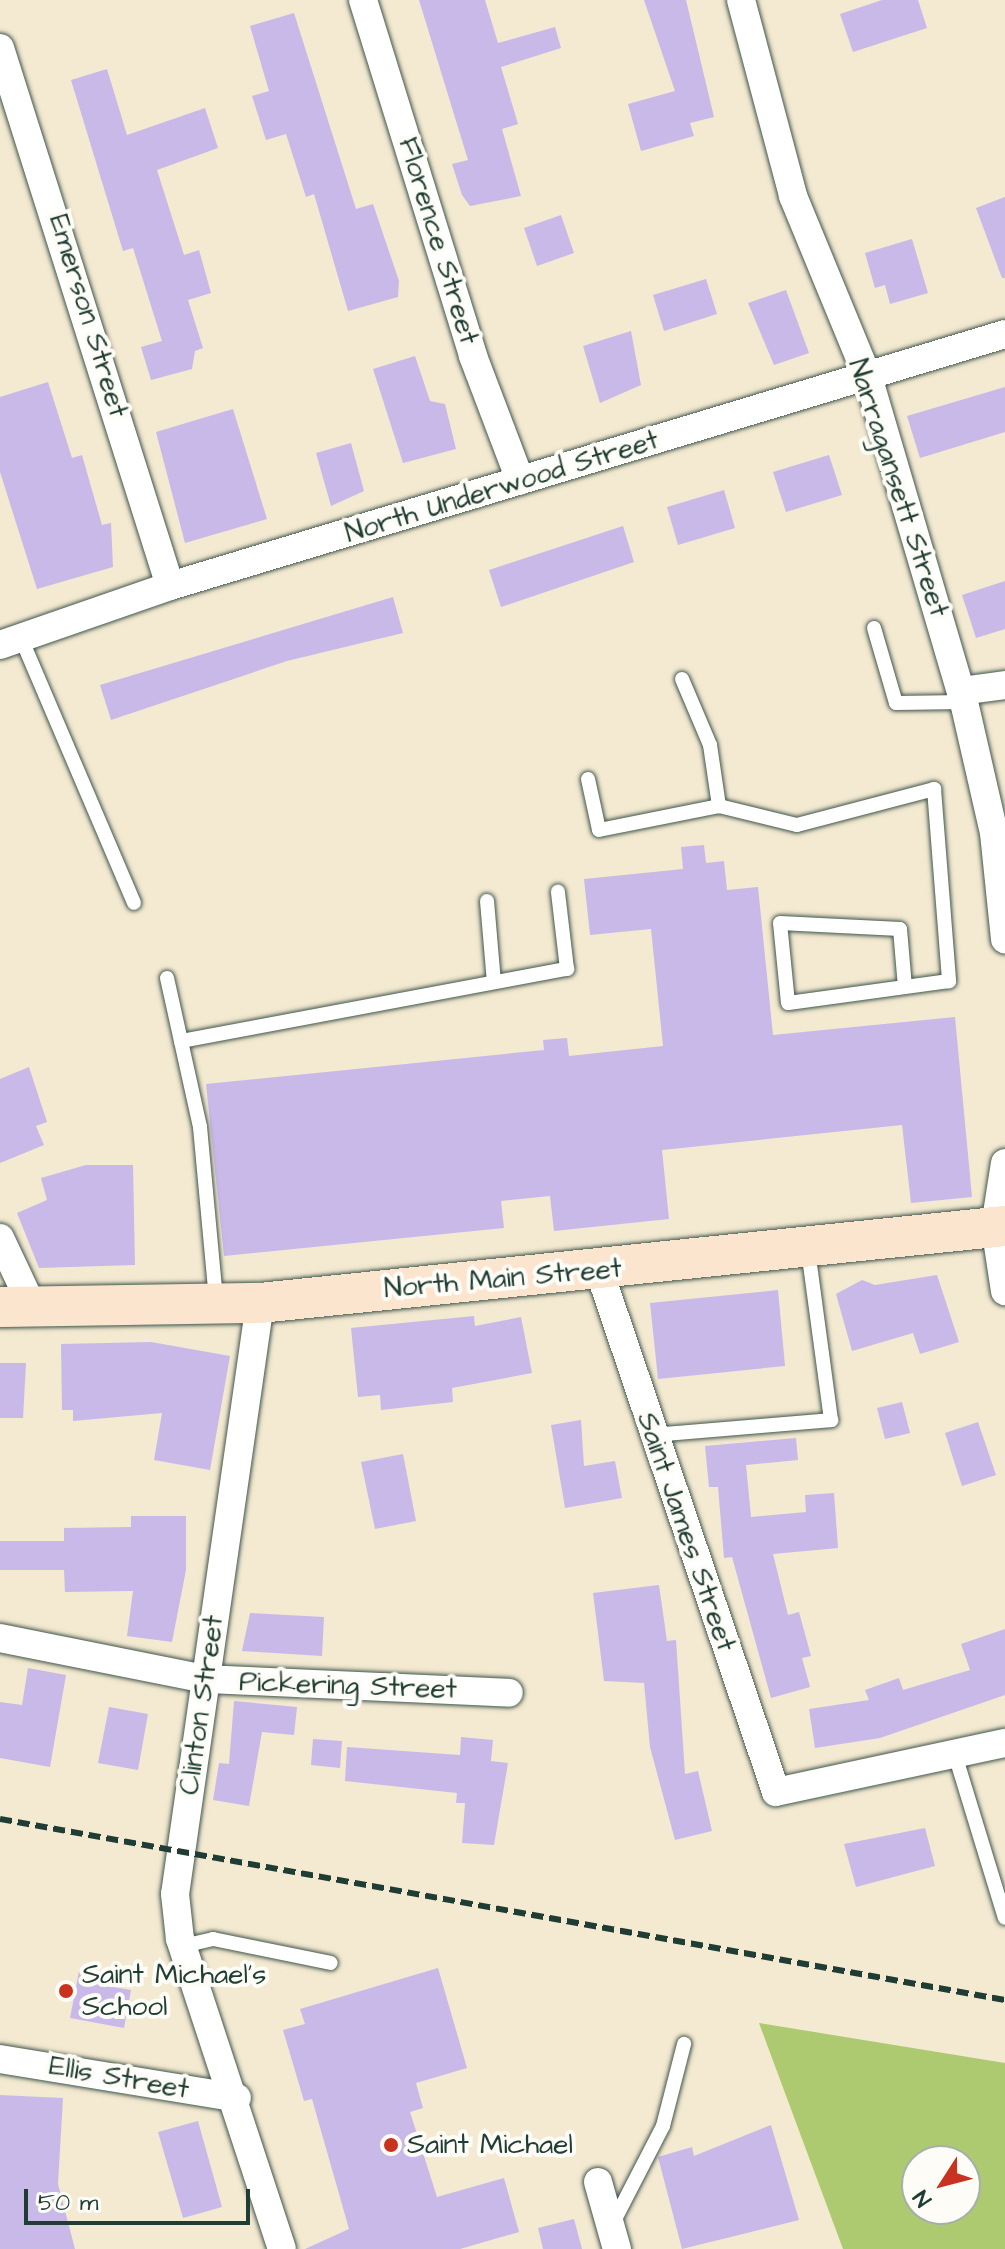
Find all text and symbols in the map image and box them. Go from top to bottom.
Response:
street label: Florence Street [391,133,485,349]
street label: Emerson Street [41,211,135,421]
street label: Narragansett Street [840,355,956,621]
street label: North Underwood Street [341,423,663,551]
street label: North Main Street [383,1252,623,1306]
street label: Saint James Street [629,1408,743,1656]
street label: Clinton Street [173,1613,231,1797]
street label: Pickering Street [239,1665,457,1707]
place label: Saint Michael's School [82,1958,266,2024]
marker: Saint Michael's School [57,1982,75,2000]
street label: Ellis Street [47,2049,191,2107]
place label: Saint Michael [407,2128,573,2162]
marker: Saint Michael [382,2136,400,2154]
north arrow [901,2145,981,2225]
scale bar [28,2173,254,2223]
text: N [906,2184,939,2213]
text: 50 m [38,2186,98,2220]

